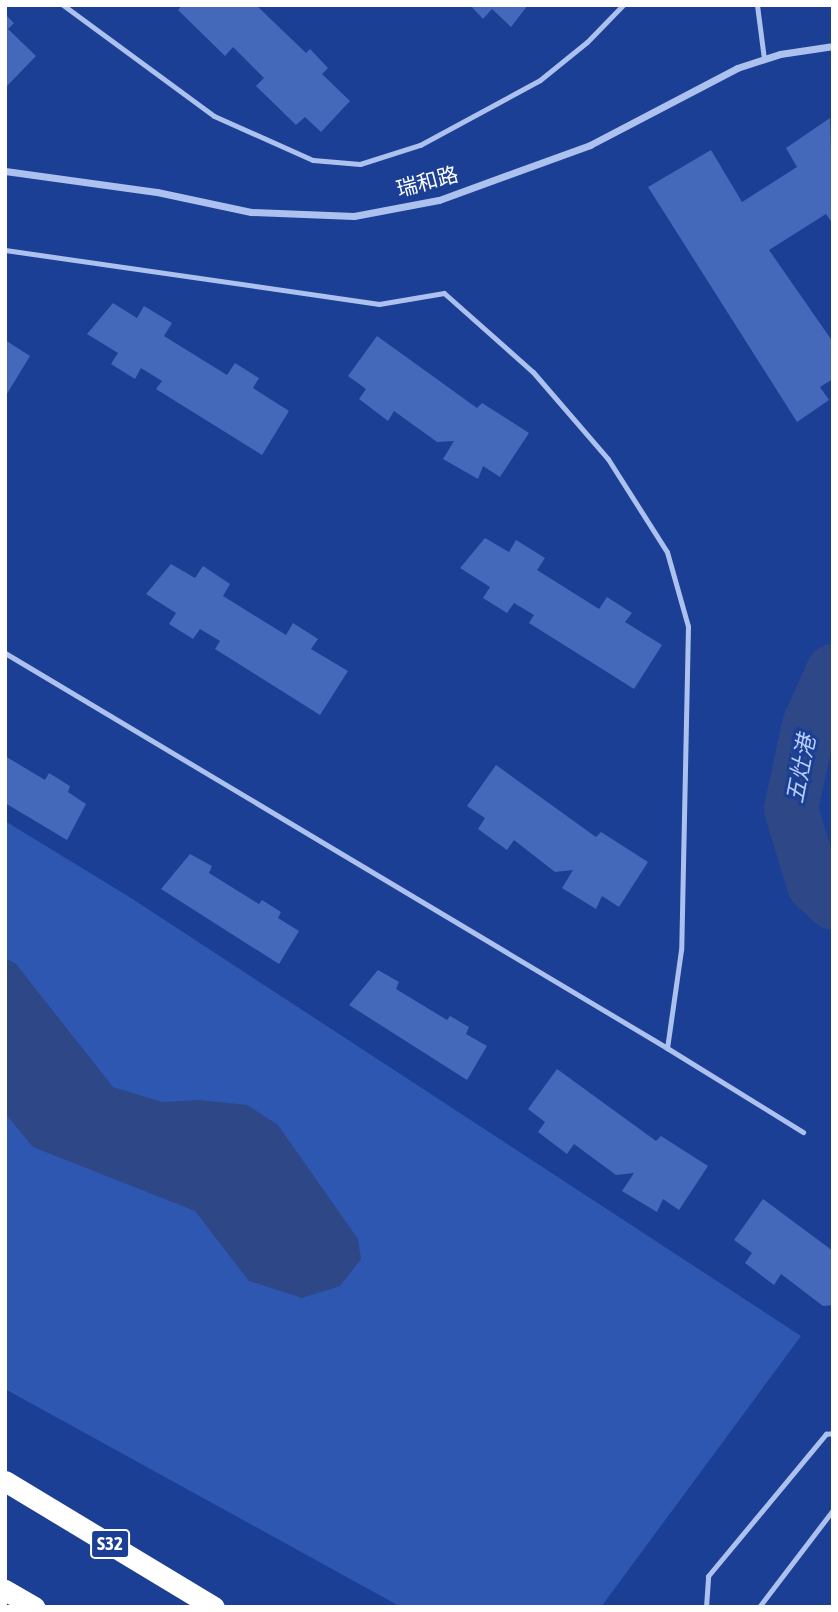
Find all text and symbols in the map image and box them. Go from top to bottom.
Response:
street label: 瑞和路 [393,161,461,201]
water label: 五灶港 [781,733,821,805]
road number: S32 [89,1528,131,1560]

